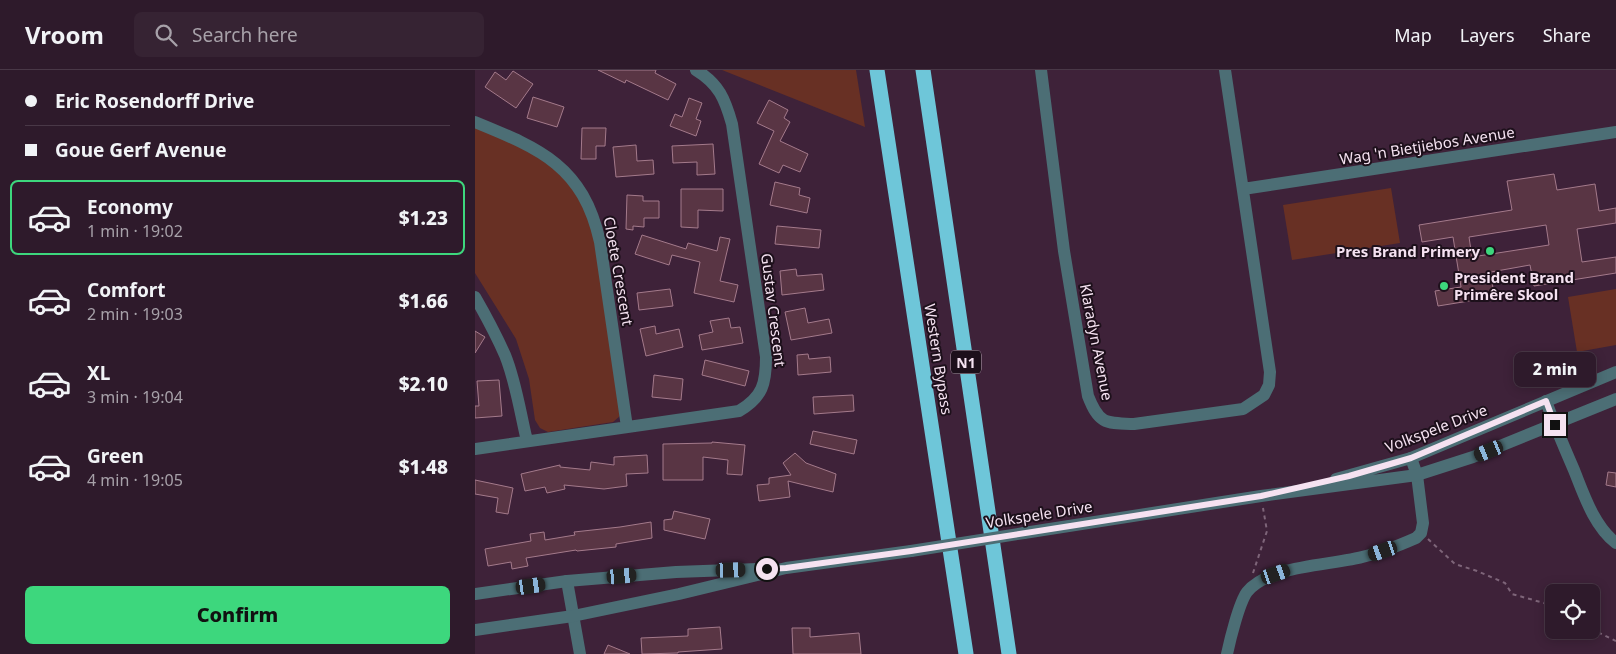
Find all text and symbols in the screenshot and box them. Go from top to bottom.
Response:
search box [134,12,484,57]
text: Vroom [25,18,104,51]
icon: search [152,21,180,49]
text: Search here [192,22,298,48]
text: Map [1394,23,1432,47]
text: Layers [1460,23,1515,47]
text: Share [1543,23,1591,47]
text: Eric Rosendorff Drive [55,88,254,114]
street label: Wag 'n Bietjiebos Avenue [1338,121,1516,169]
text: Goue Gerf Avenue [55,137,227,163]
text: Economy [87,194,173,220]
icon: car [27,195,72,240]
text: $1.23 [399,205,448,231]
street label: Cloete Crescent [600,215,639,327]
text: 1 min · 19:02 [87,220,183,242]
place label: Pres Brand Primery [1336,241,1480,261]
marker: Pres Brand Primery [1484,245,1496,257]
street label: Gustav Crescent [757,252,791,368]
place label: President Brand Primêre Skool [1454,267,1574,304]
text: Comfort [87,277,166,303]
icon: car [27,278,72,323]
marker: President Brand Primêre Skool [1438,280,1450,292]
street label: Klaradyn Avenue [1076,282,1118,402]
text: $1.66 [399,288,448,314]
street label: Western Bypass [920,302,958,416]
text: 2 min · 19:03 [87,303,183,325]
road number: N1 [951,350,981,374]
callout: 2 min [1514,352,1596,388]
text: 2 min [1533,358,1577,380]
text: XL [87,360,110,386]
icon: car [27,361,72,406]
text: $2.10 [399,371,448,397]
text: 3 min · 19:04 [87,386,183,408]
street label: Volkspele Drive [1382,399,1490,457]
route end [1544,414,1566,436]
car [1472,438,1505,464]
text: Green [87,443,144,469]
icon: car [27,444,72,489]
text: $1.48 [399,454,448,480]
text: 4 min · 19:05 [87,469,183,491]
street label: Volkspele Drive [984,496,1094,532]
car [1366,539,1399,563]
route start [756,558,778,580]
car [715,562,746,578]
car [1259,562,1292,586]
car [606,567,637,585]
car [515,576,546,596]
map controls [1545,584,1600,639]
button: locate [1545,584,1600,639]
button: Confirm [25,586,450,644]

